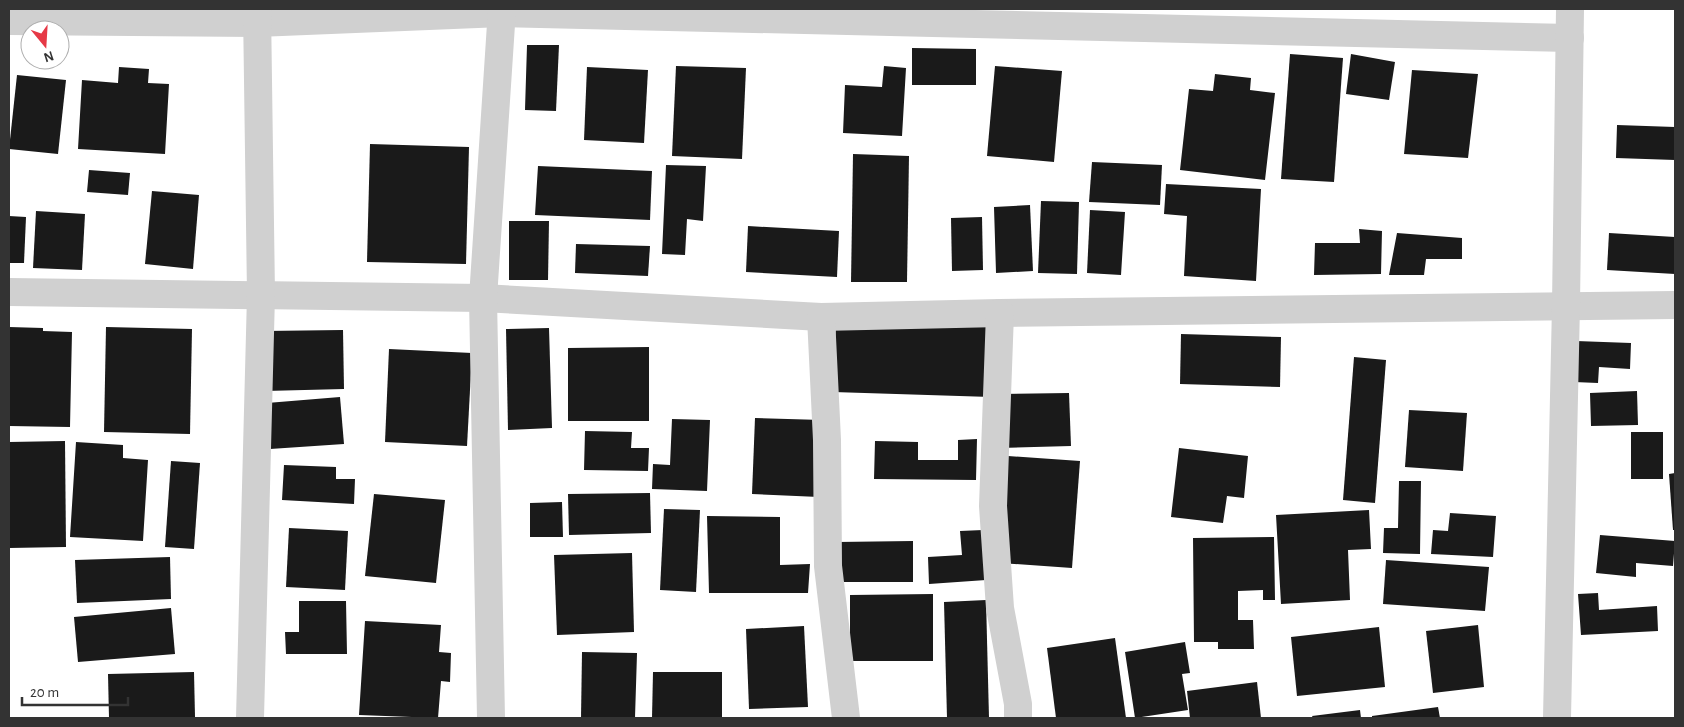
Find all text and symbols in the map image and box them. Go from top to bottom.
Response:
north arrow [20,20,70,70]
text: N [42,48,56,65]
scale bar [22,674,129,706]
text: 20 m [30,685,59,700]

